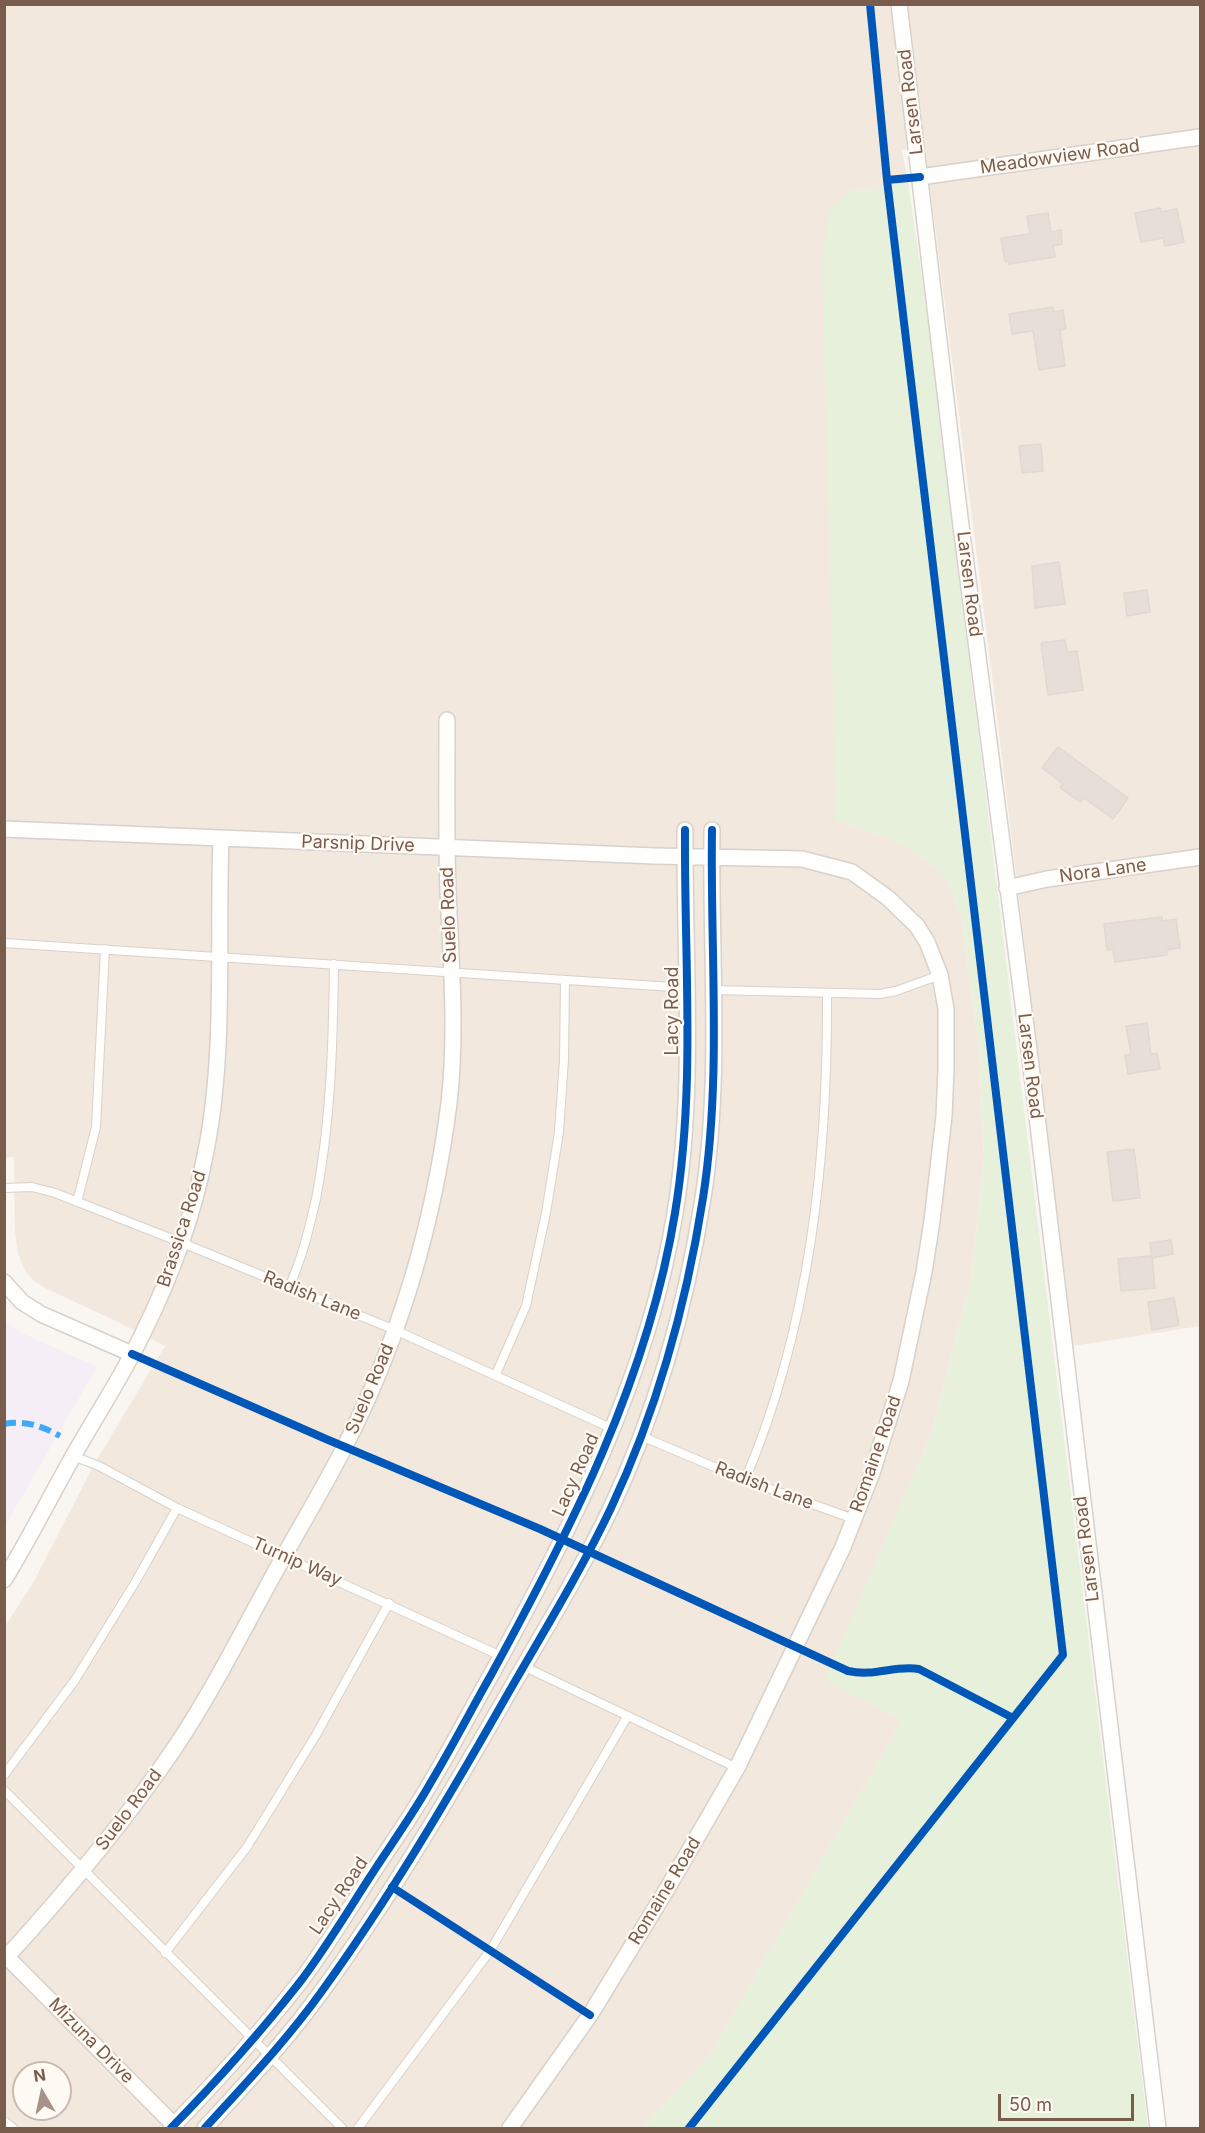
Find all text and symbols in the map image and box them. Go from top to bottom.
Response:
street label: Larsen Road [894,48,928,156]
street label: Meadowview Road [979,135,1141,179]
street label: Larsen Road [952,530,986,638]
street label: Parsnip Drive [301,831,415,857]
street label: Nora Lane [1058,854,1148,888]
street label: Suelo Road [437,866,461,964]
street label: Lacy Road [662,967,684,1055]
street label: Larsen Road [1013,1012,1047,1120]
street label: Brassica Road [153,1168,211,1290]
street label: Radish Lane [260,1267,364,1325]
street label: Suelo Road [341,1340,399,1438]
street label: Romaine Road [846,1393,906,1515]
street label: Lacy Road [548,1430,604,1520]
street label: Radish Lane [712,1457,816,1515]
street label: Larsen Road [1070,1495,1104,1603]
street label: Turnip Way [249,1533,345,1591]
street label: Suelo Road [91,1765,167,1855]
street label: Romaine Road [624,1833,706,1949]
street label: Lacy Road [305,1853,373,1939]
street label: Mizuna Drive [44,1994,138,2088]
north arrow [12,2061,72,2121]
text: N [32,2064,47,2086]
scale bar [1001,2082,1138,2120]
text: 50 m [1009,2094,1052,2115]

